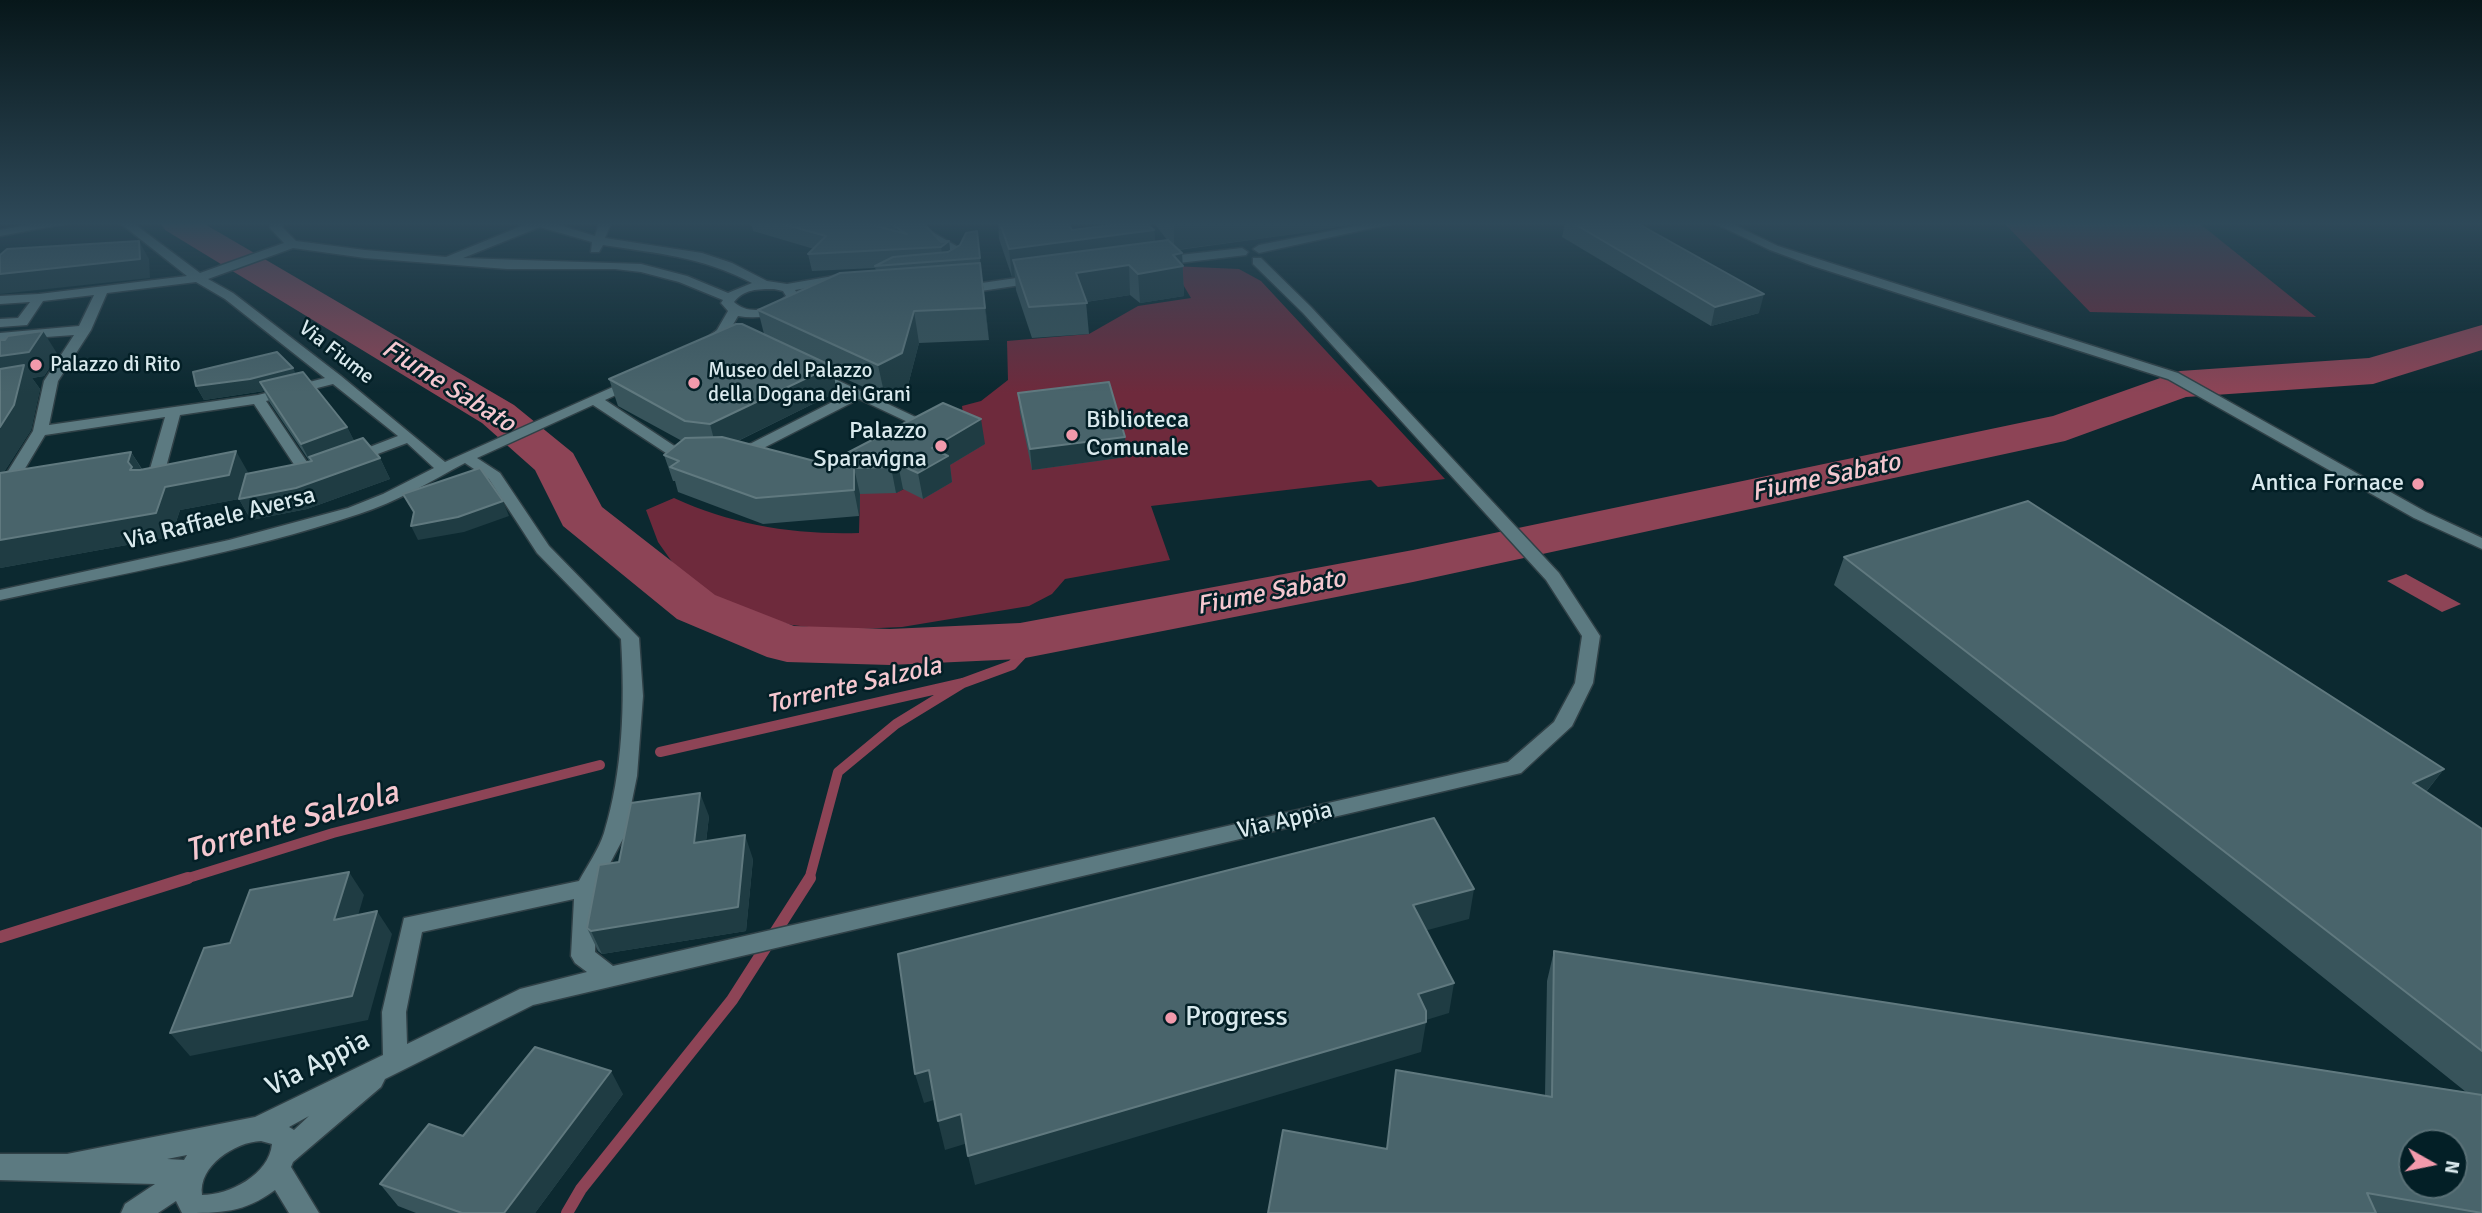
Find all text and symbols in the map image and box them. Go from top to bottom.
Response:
street label: Via Fiume [293,316,379,390]
water label: Fiume Sabato [376,334,520,440]
place label: Palazzo di Rito [50,352,181,378]
marker: Palazzo di Rito [28,357,44,373]
place label: Museo del Palazzo della Dogana dei Grani [708,358,911,408]
marker: Museo del Palazzo della Dogana dei Grani [686,375,702,391]
place label: Biblioteca Comunale [1086,407,1189,463]
place label: Palazzo Sparavigna [813,418,927,474]
marker: Biblioteca Comunale [1064,427,1080,443]
marker: Palazzo Sparavigna [933,438,949,454]
water label: Fiume Sabato [1749,447,1903,509]
place label: Antica Fornace [2251,470,2404,498]
marker: Antica Fornace [2410,476,2426,492]
street label: Via Raffaele Aversa [121,481,319,557]
water label: Fiume Sabato [1194,563,1348,623]
water label: Torrente Salzola [763,651,945,721]
water label: Torrente Salzola [181,774,403,872]
street label: Via Appia [1235,796,1335,846]
place label: Progress [1185,1001,1288,1035]
marker: Progress [1163,1010,1179,1026]
street label: Via Appia [260,1023,376,1105]
north arrow [2398,1129,2468,1199]
text: N [2439,1159,2465,1175]

